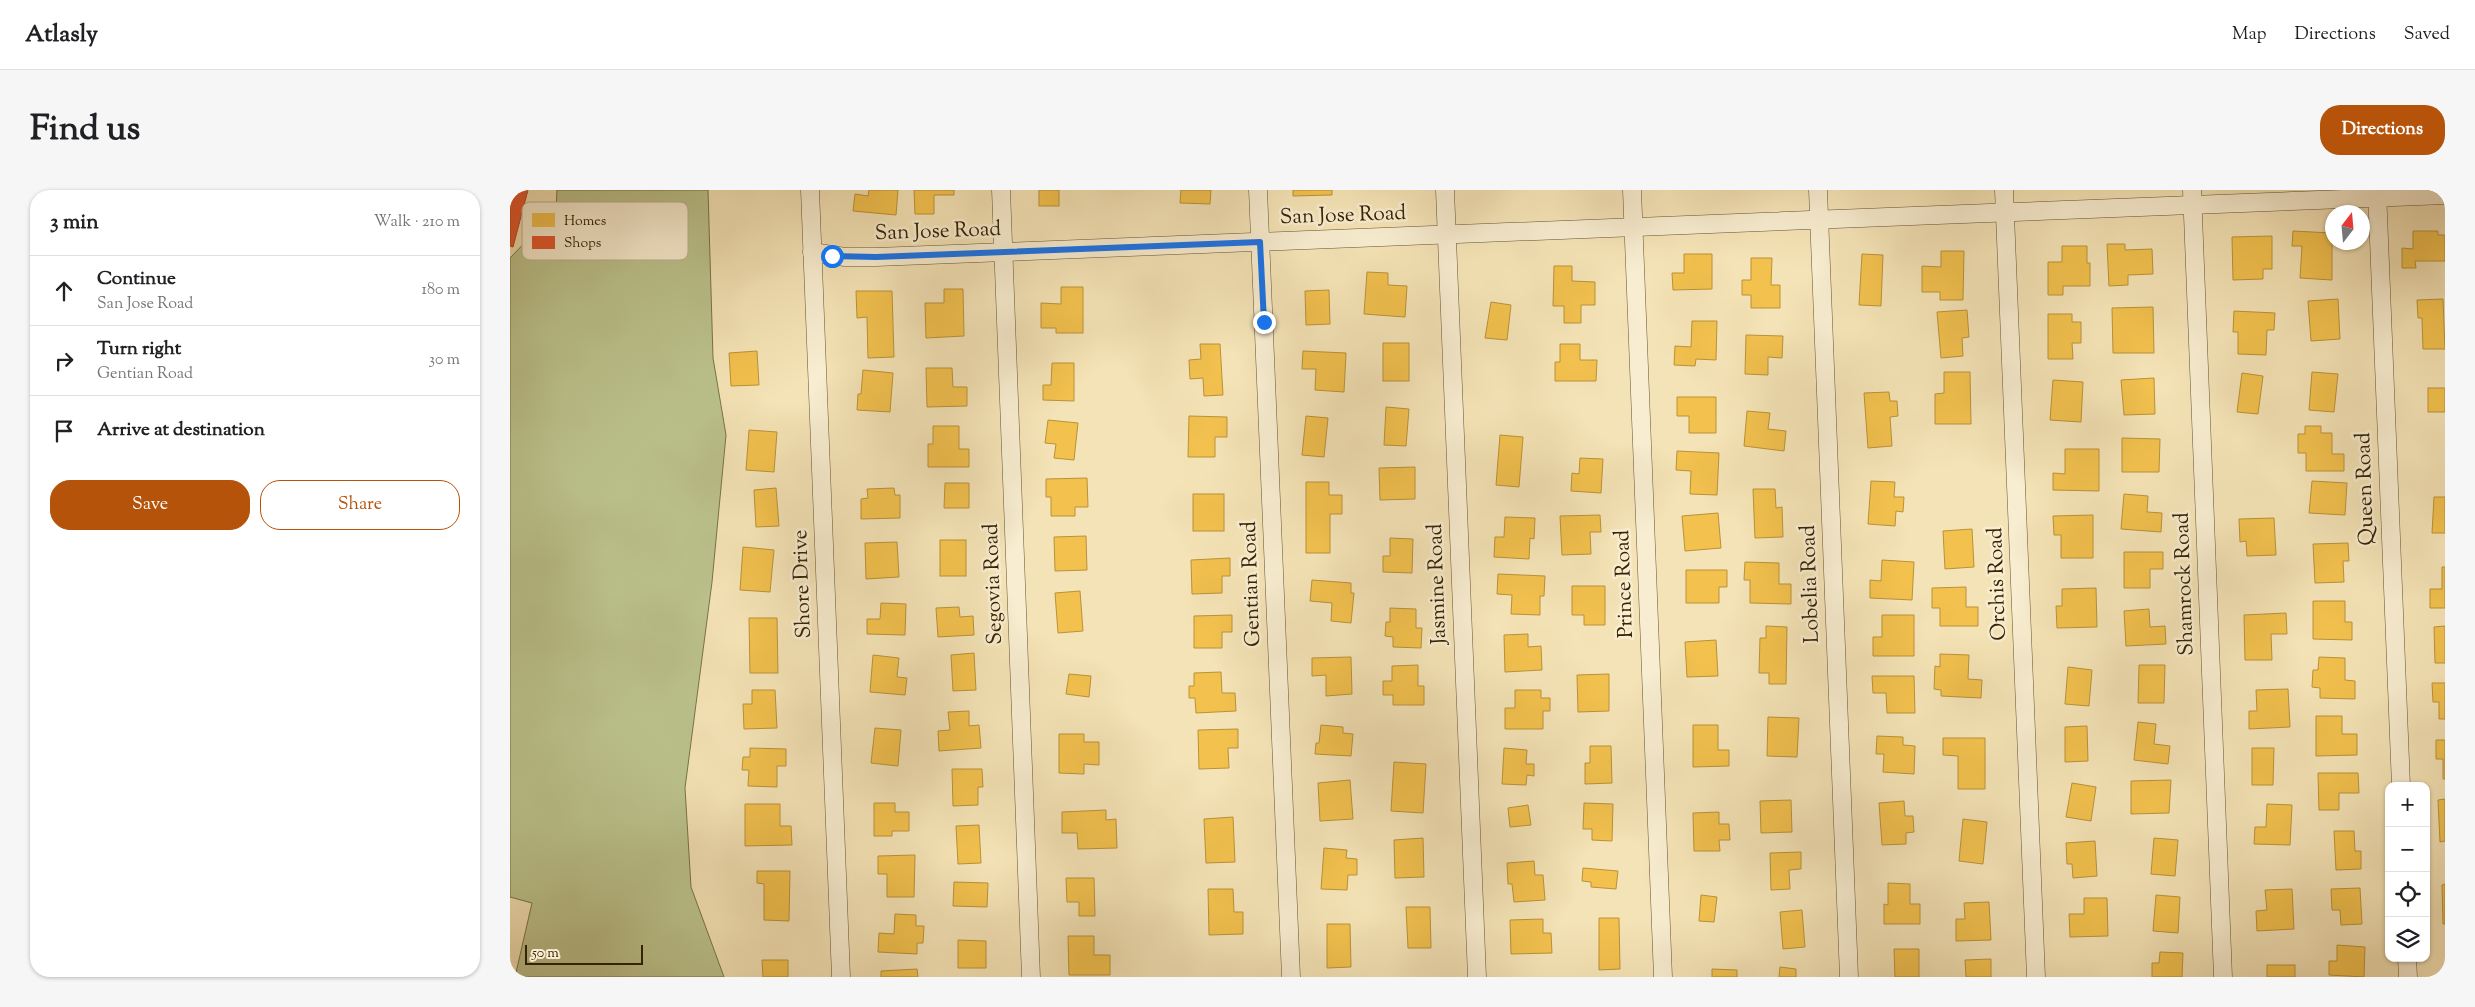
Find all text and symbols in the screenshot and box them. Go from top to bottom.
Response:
text: Atlasly [25,18,98,52]
text: Map [2232,22,2267,48]
text: Directions [2295,22,2376,48]
text: Saved [2404,22,2450,48]
text: Find us [30,105,140,156]
button: Directions [2320,105,2445,155]
street label: San Jose Road [1279,199,1407,233]
legend [522,202,688,260]
north arrow [2325,205,2370,250]
text: 3 min [50,208,99,238]
text: Walk · 210 m [374,211,460,234]
text: Homes [564,212,606,232]
street label: San Jose Road [874,215,1002,249]
text: Shops [564,234,601,254]
route start [821,245,844,268]
text: Continue [97,266,176,293]
icon: ahead [50,277,78,305]
text: 180 m [421,279,460,302]
text: San Jose Road [97,293,193,316]
route end [1253,311,1276,334]
text: Turn right [97,336,181,363]
icon: right [50,347,78,375]
text: 30 m [429,349,460,372]
text: Gentian Road [97,363,193,386]
icon: arrive [50,417,78,445]
text: Arrive at destination [97,417,265,444]
street label: Queen Road [2349,432,2383,546]
button: Save [50,480,250,530]
button: Share [260,480,460,530]
street label: Shamrock Road [2167,512,2202,656]
street label: Gentian Road [1235,520,1269,648]
street label: Segovia Road [977,523,1011,645]
street label: Jasmine Road [1421,523,1455,646]
street label: Lobelia Road [1794,524,1828,644]
street label: Orchis Road [1981,527,2015,641]
street label: Shore Drive [786,529,820,639]
street label: Prince Road [1608,529,1642,639]
map controls [2385,782,2430,962]
button: + [2385,782,2430,827]
button: − [2385,827,2430,872]
button: locate [2385,872,2430,917]
button: layers [2385,917,2430,962]
scale bar [525,942,642,965]
text: 50 m [532,944,559,964]

